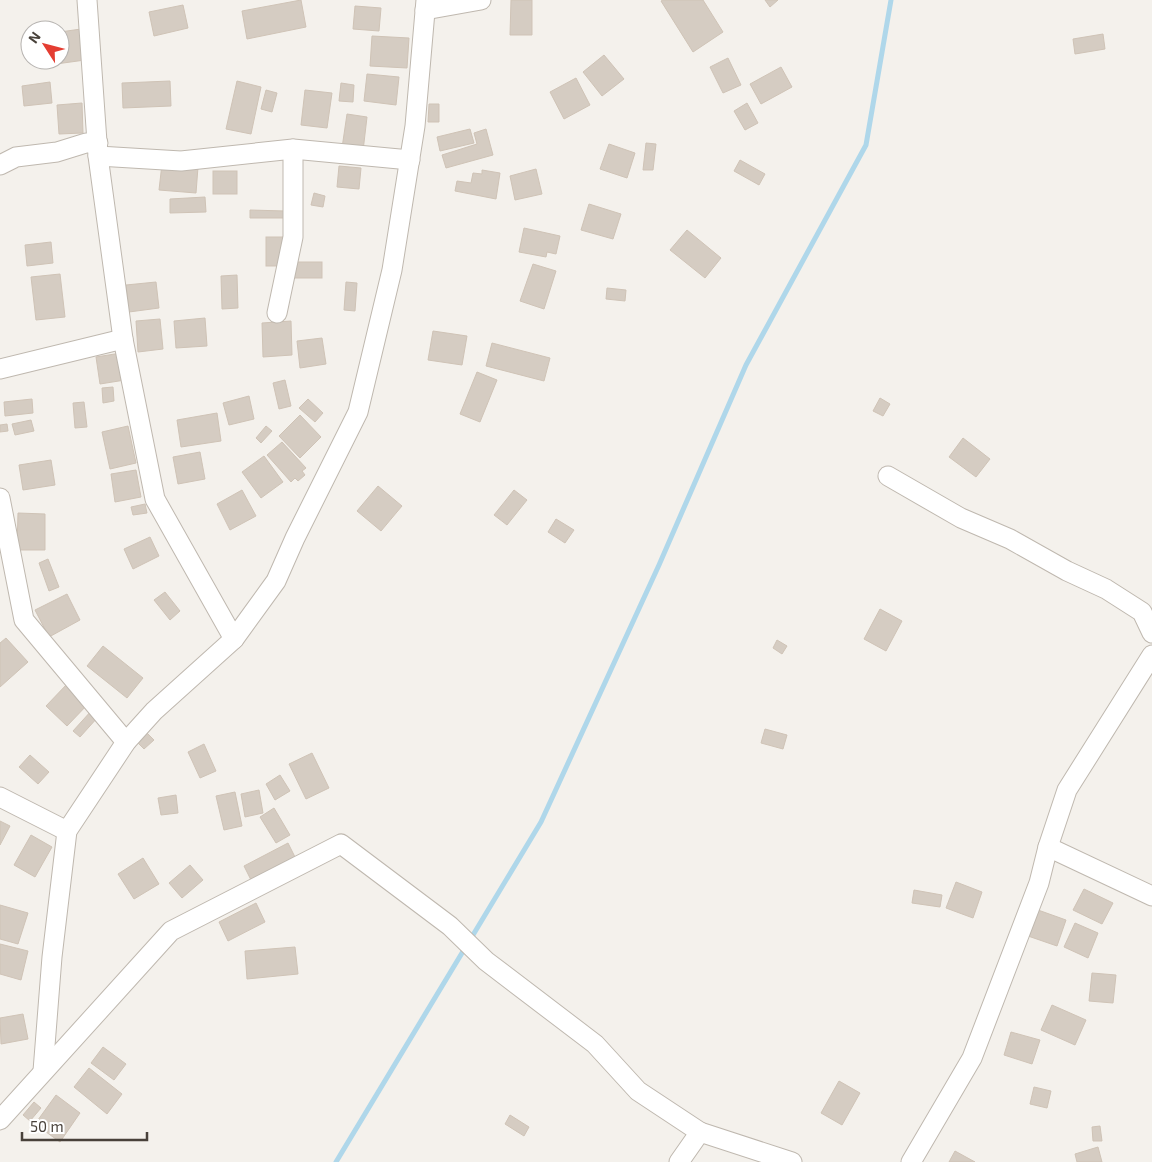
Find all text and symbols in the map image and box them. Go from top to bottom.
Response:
north arrow [20,20,70,70]
text: N [24,28,44,46]
scale bar [22,1110,148,1142]
text: 50 m [30,1117,64,1135]

